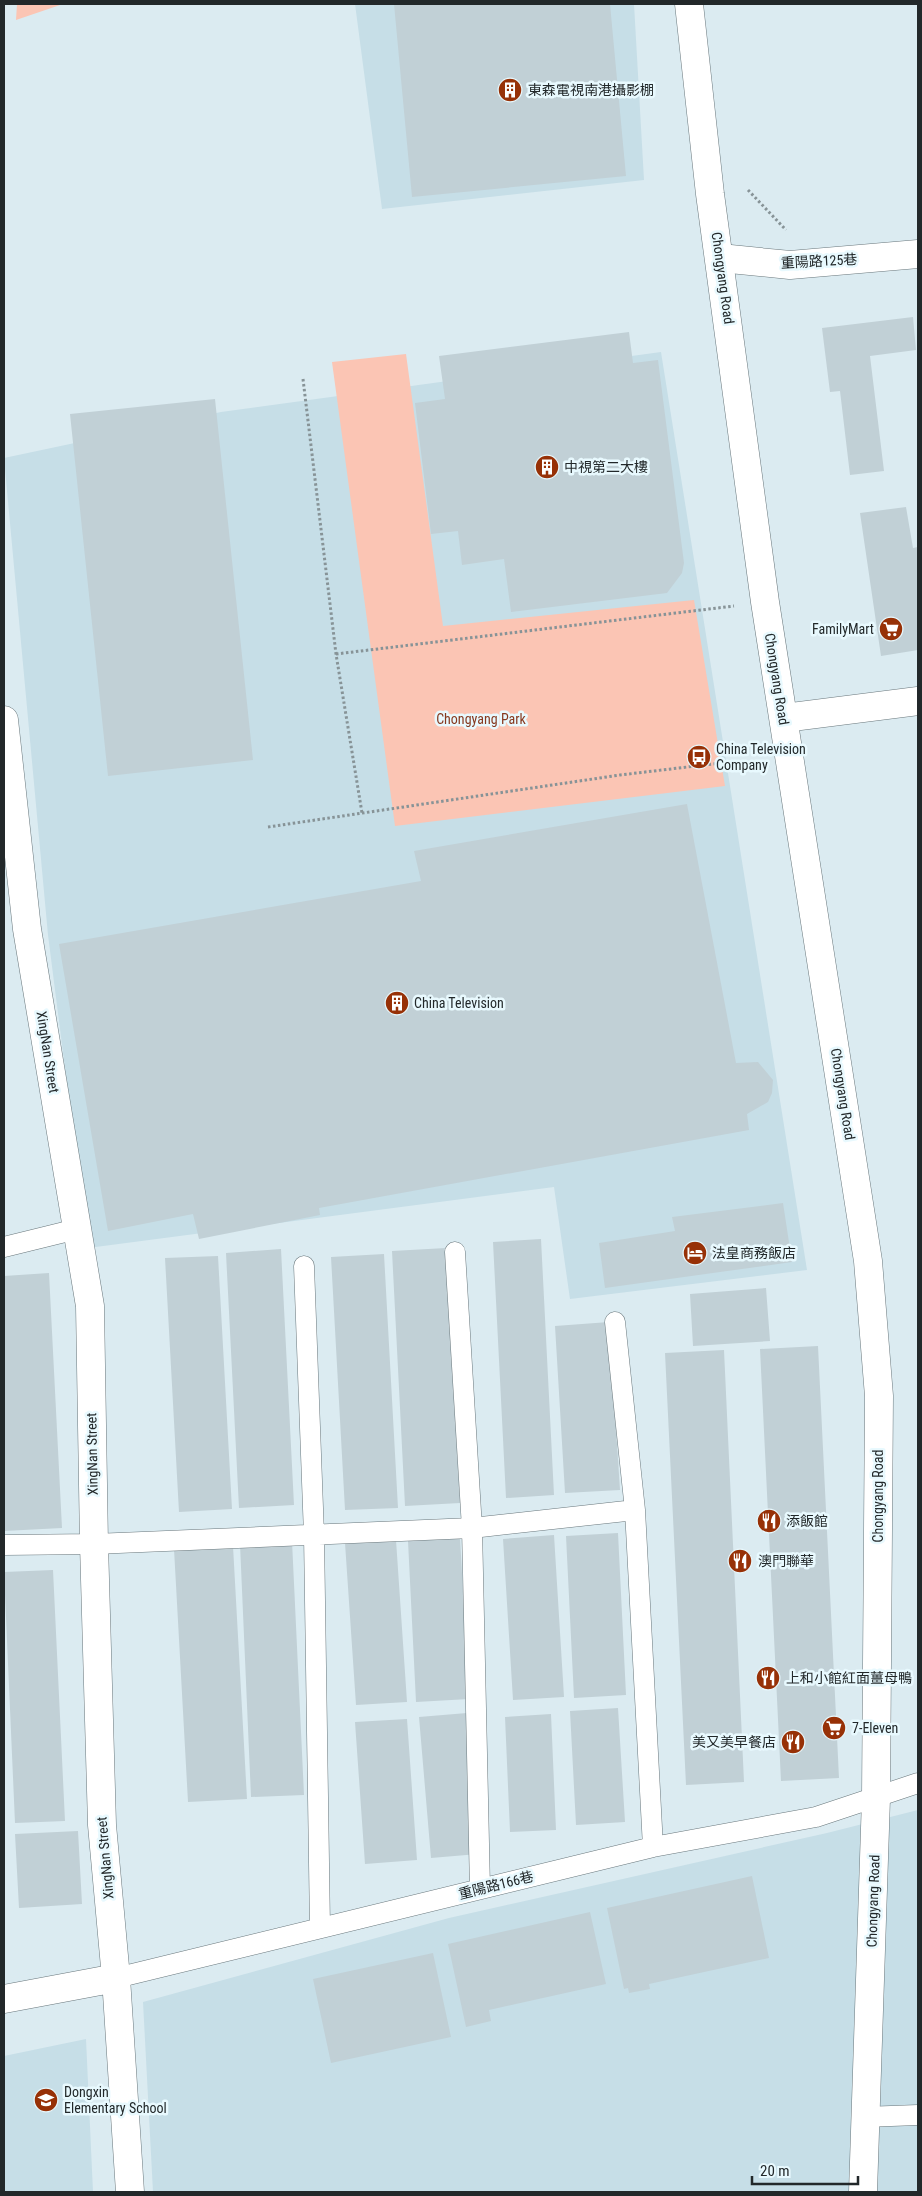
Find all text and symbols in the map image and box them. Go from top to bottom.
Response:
building icon: 東森電視南港攝影棚 [497,77,523,103]
place label: 東森電視南港攝影棚 [528,82,654,98]
street label: Chongyang Road [709,231,737,325]
street label: 重陽路125巷 [780,251,858,271]
building icon: 中視第二大樓 [534,454,560,480]
place label: 中視第二大樓 [564,459,648,475]
supermarket icon: FamilyMart [878,616,904,642]
place label: FamilyMart [812,621,874,637]
street label: Chongyang Road [762,632,792,726]
park label: Chongyang Park [436,711,527,727]
place label: China Television Company [716,741,806,773]
bus stop icon: China Television Company [686,744,712,770]
building icon: China Television [384,990,410,1016]
place label: China Television [414,995,504,1011]
street label: XingNan Street [34,1010,62,1094]
street label: Chongyang Road [828,1047,858,1141]
hotel icon: 法皇商務飯店 [682,1240,708,1266]
place label: 法皇商務飯店 [712,1245,796,1261]
street label: XingNan Street [83,1412,101,1496]
street label: Chongyang Road [870,1450,886,1542]
restaurant icon: 添飯館 [756,1508,782,1534]
place label: 添飯館 [786,1513,828,1529]
restaurant icon: 澳門聯華 [727,1548,753,1574]
place label: 澳門聯華 [758,1553,814,1569]
restaurant icon: 上和小館紅面薑母鴨 [755,1665,781,1691]
place label: 上和小館紅面薑母鴨 [786,1670,912,1686]
supermarket icon: 7-Eleven [821,1715,847,1741]
place label: 7-Eleven [852,1720,898,1736]
restaurant icon: 美又美早餐店 [780,1729,806,1755]
place label: 美又美早餐店 [692,1734,776,1750]
street label: XingNan Street [93,1816,117,1900]
street label: Chongyang Road [863,1854,883,1948]
street label: 重陽路166巷 [457,1868,535,1902]
place label: Dongxin Elementary School [64,2084,167,2116]
school or university icon: Dongxin Elementary School [33,2087,59,2113]
scale bar [752,2154,858,2186]
text: 20 m [760,2162,790,2180]

